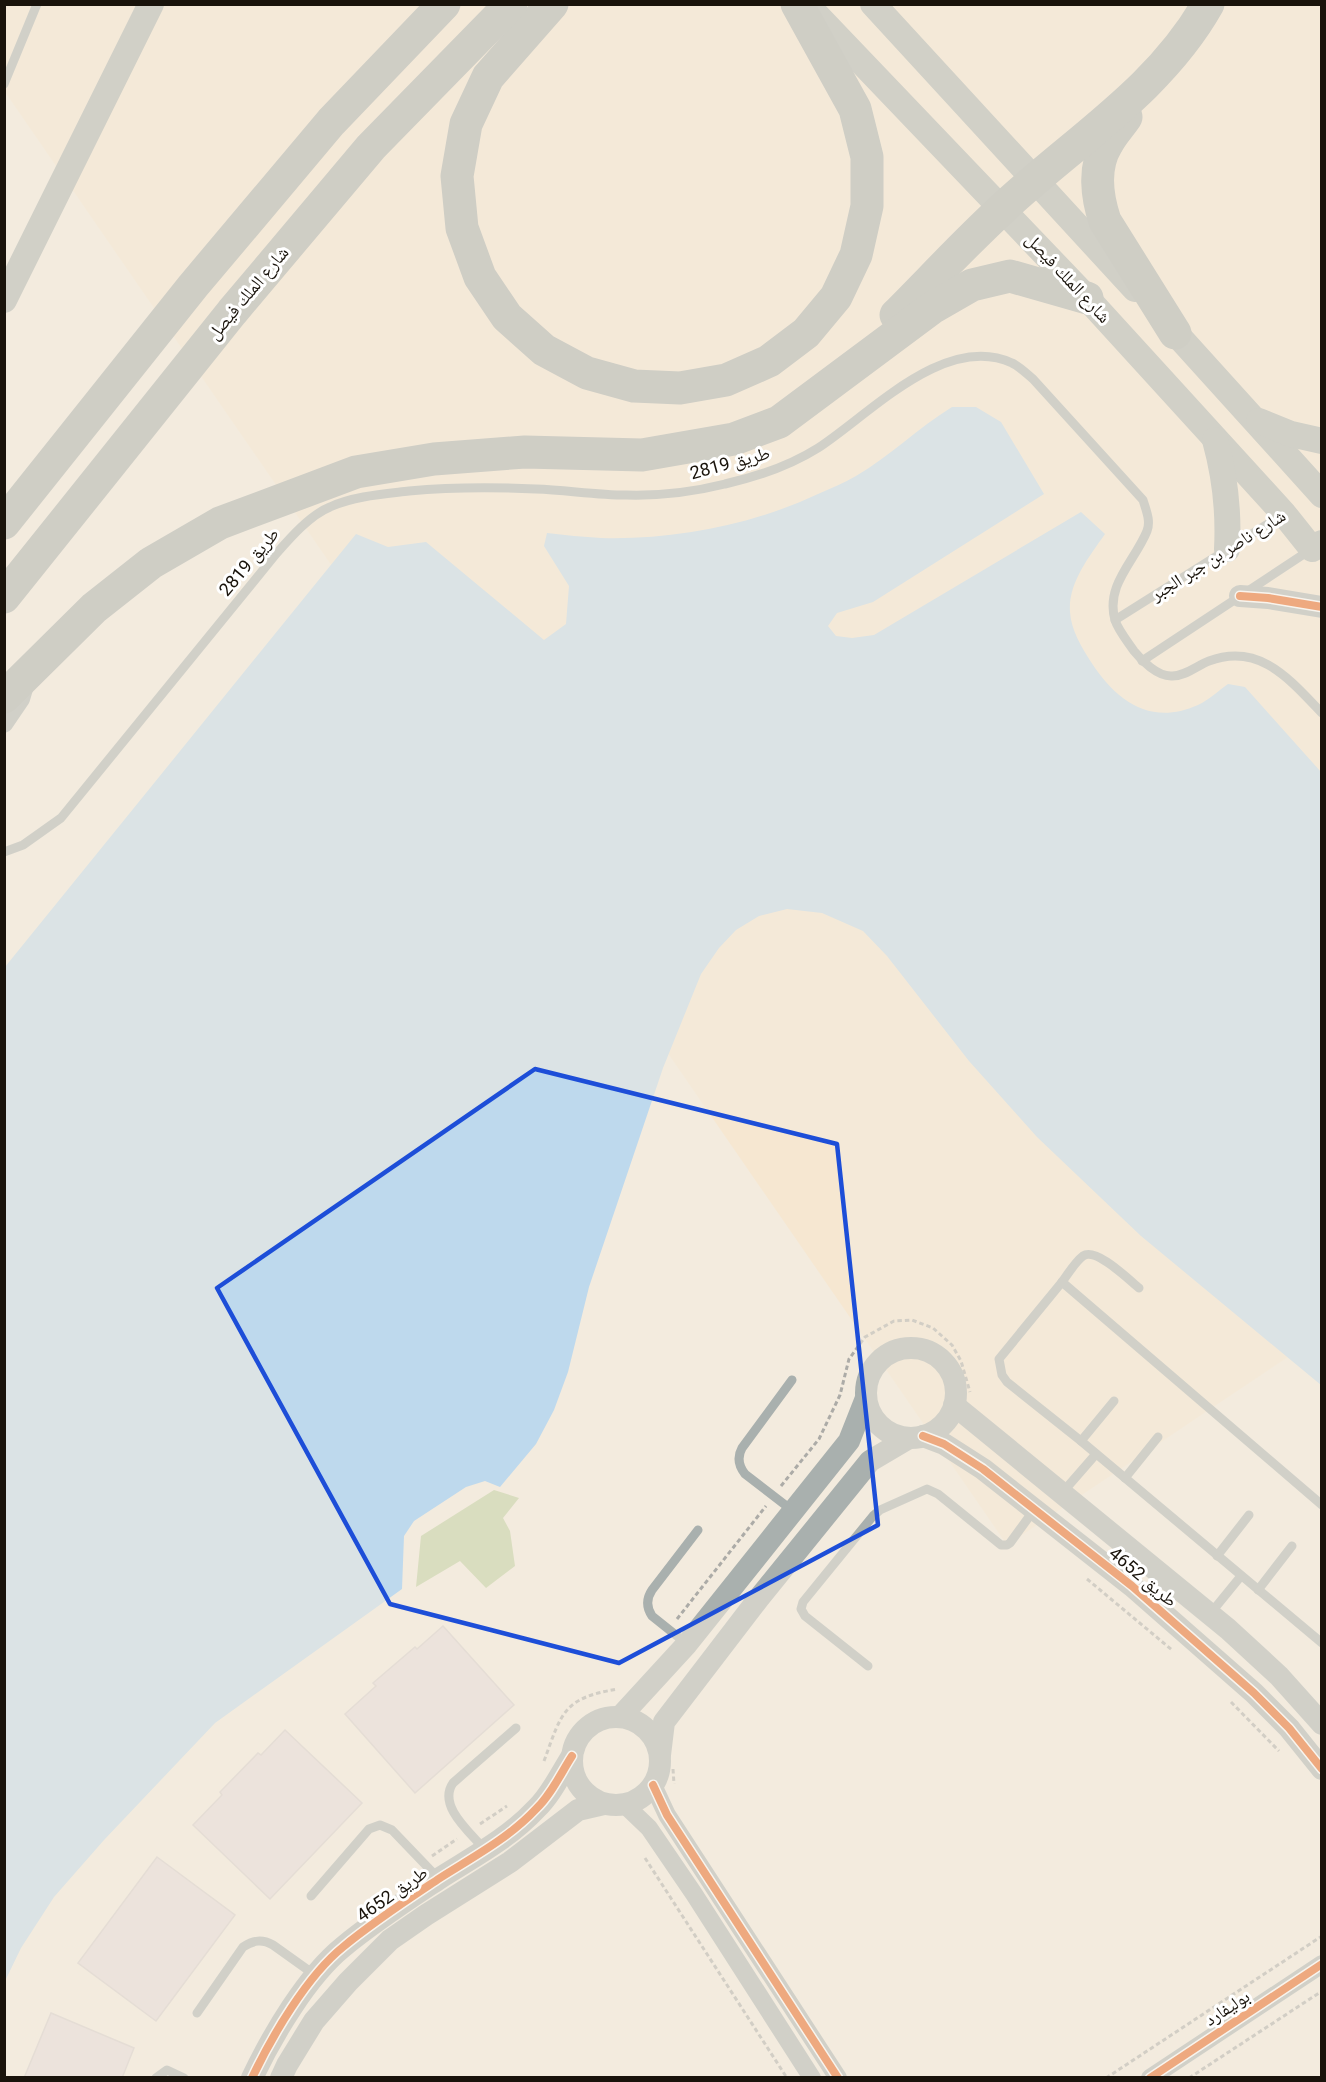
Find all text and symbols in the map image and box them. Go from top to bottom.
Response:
street label: شارع الملك فيصل [1021,228,1115,328]
street label: شارع الملك فيصل [203,242,293,344]
street label: طريق 2819 [688,442,772,484]
street label: شارع ناصر بن جبر الجبر [1146,505,1290,606]
street label: طريق 2819 [214,524,284,600]
street label: طريق 4652 [1105,1542,1181,1612]
street label: طريق 4652 [352,1862,432,1926]
street label: بوليفارد [1200,1985,1254,2030]

